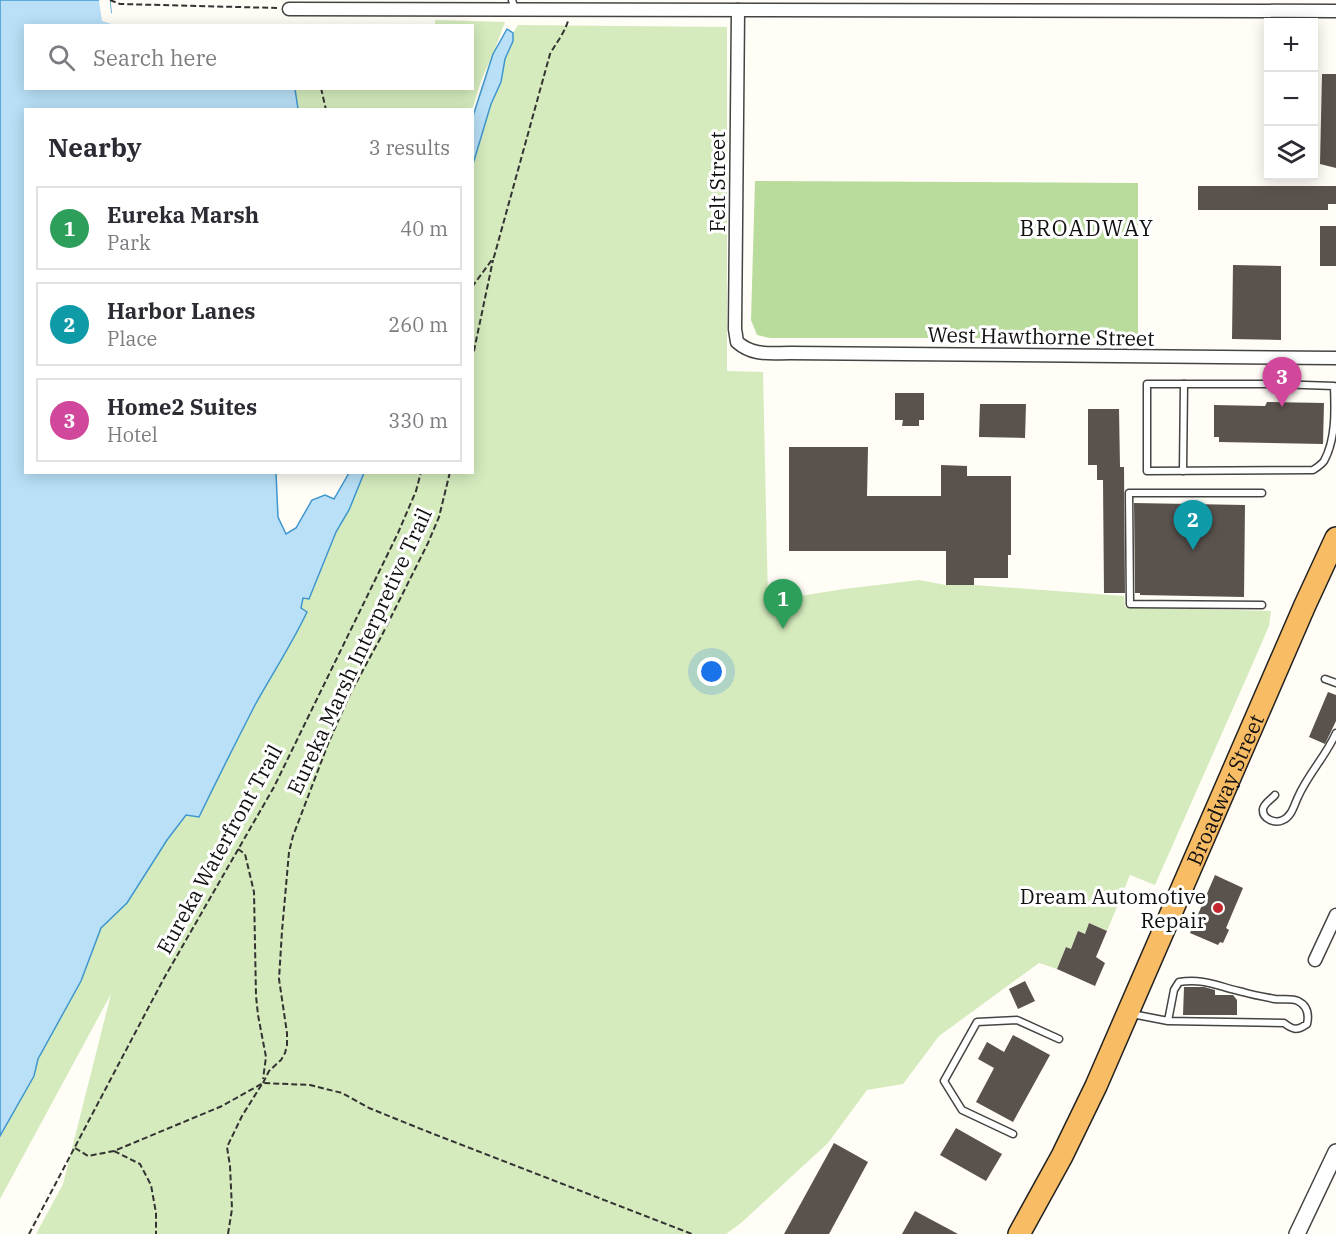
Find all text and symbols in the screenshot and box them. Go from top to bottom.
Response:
map controls [1264,18,1318,180]
button: + [1264,18,1318,72]
search box [24,24,474,90]
icon: search [45,41,78,74]
text: Search here [93,43,217,72]
button: − [1264,72,1318,126]
button: layers [1264,126,1318,180]
text: Nearby [48,130,142,164]
street label: Felt Street [703,131,731,233]
text: 3 results [369,134,450,161]
text: Eureka Marsh [107,200,259,229]
district label: BROADWAY [1019,213,1155,242]
text: 1 [64,215,76,242]
text: 40 m [400,215,448,242]
text: Park [107,229,151,256]
text: Harbor Lanes [107,296,256,325]
text: 2 [64,311,76,338]
text: 260 m [388,311,448,338]
street label: West Hawthorne Street [927,320,1155,352]
text: Place [107,325,157,352]
pin: 3 [1262,358,1302,407]
text: Home2 Suites [107,392,257,421]
text: 3 [64,407,76,434]
text: 330 m [388,407,448,434]
text: Hotel [107,421,158,448]
pin: 2 [1174,500,1212,550]
street label: Eureka Marsh Interpretive Trail [280,503,438,799]
pin: 1 [764,580,802,629]
your location [697,657,726,686]
street label: Broadway Street [1180,710,1270,870]
street label: Eureka Waterfront Trail [150,739,288,959]
place label: Dream Automotive Repair [1020,882,1207,934]
marker: Dream Automotive Repair [1211,901,1225,915]

